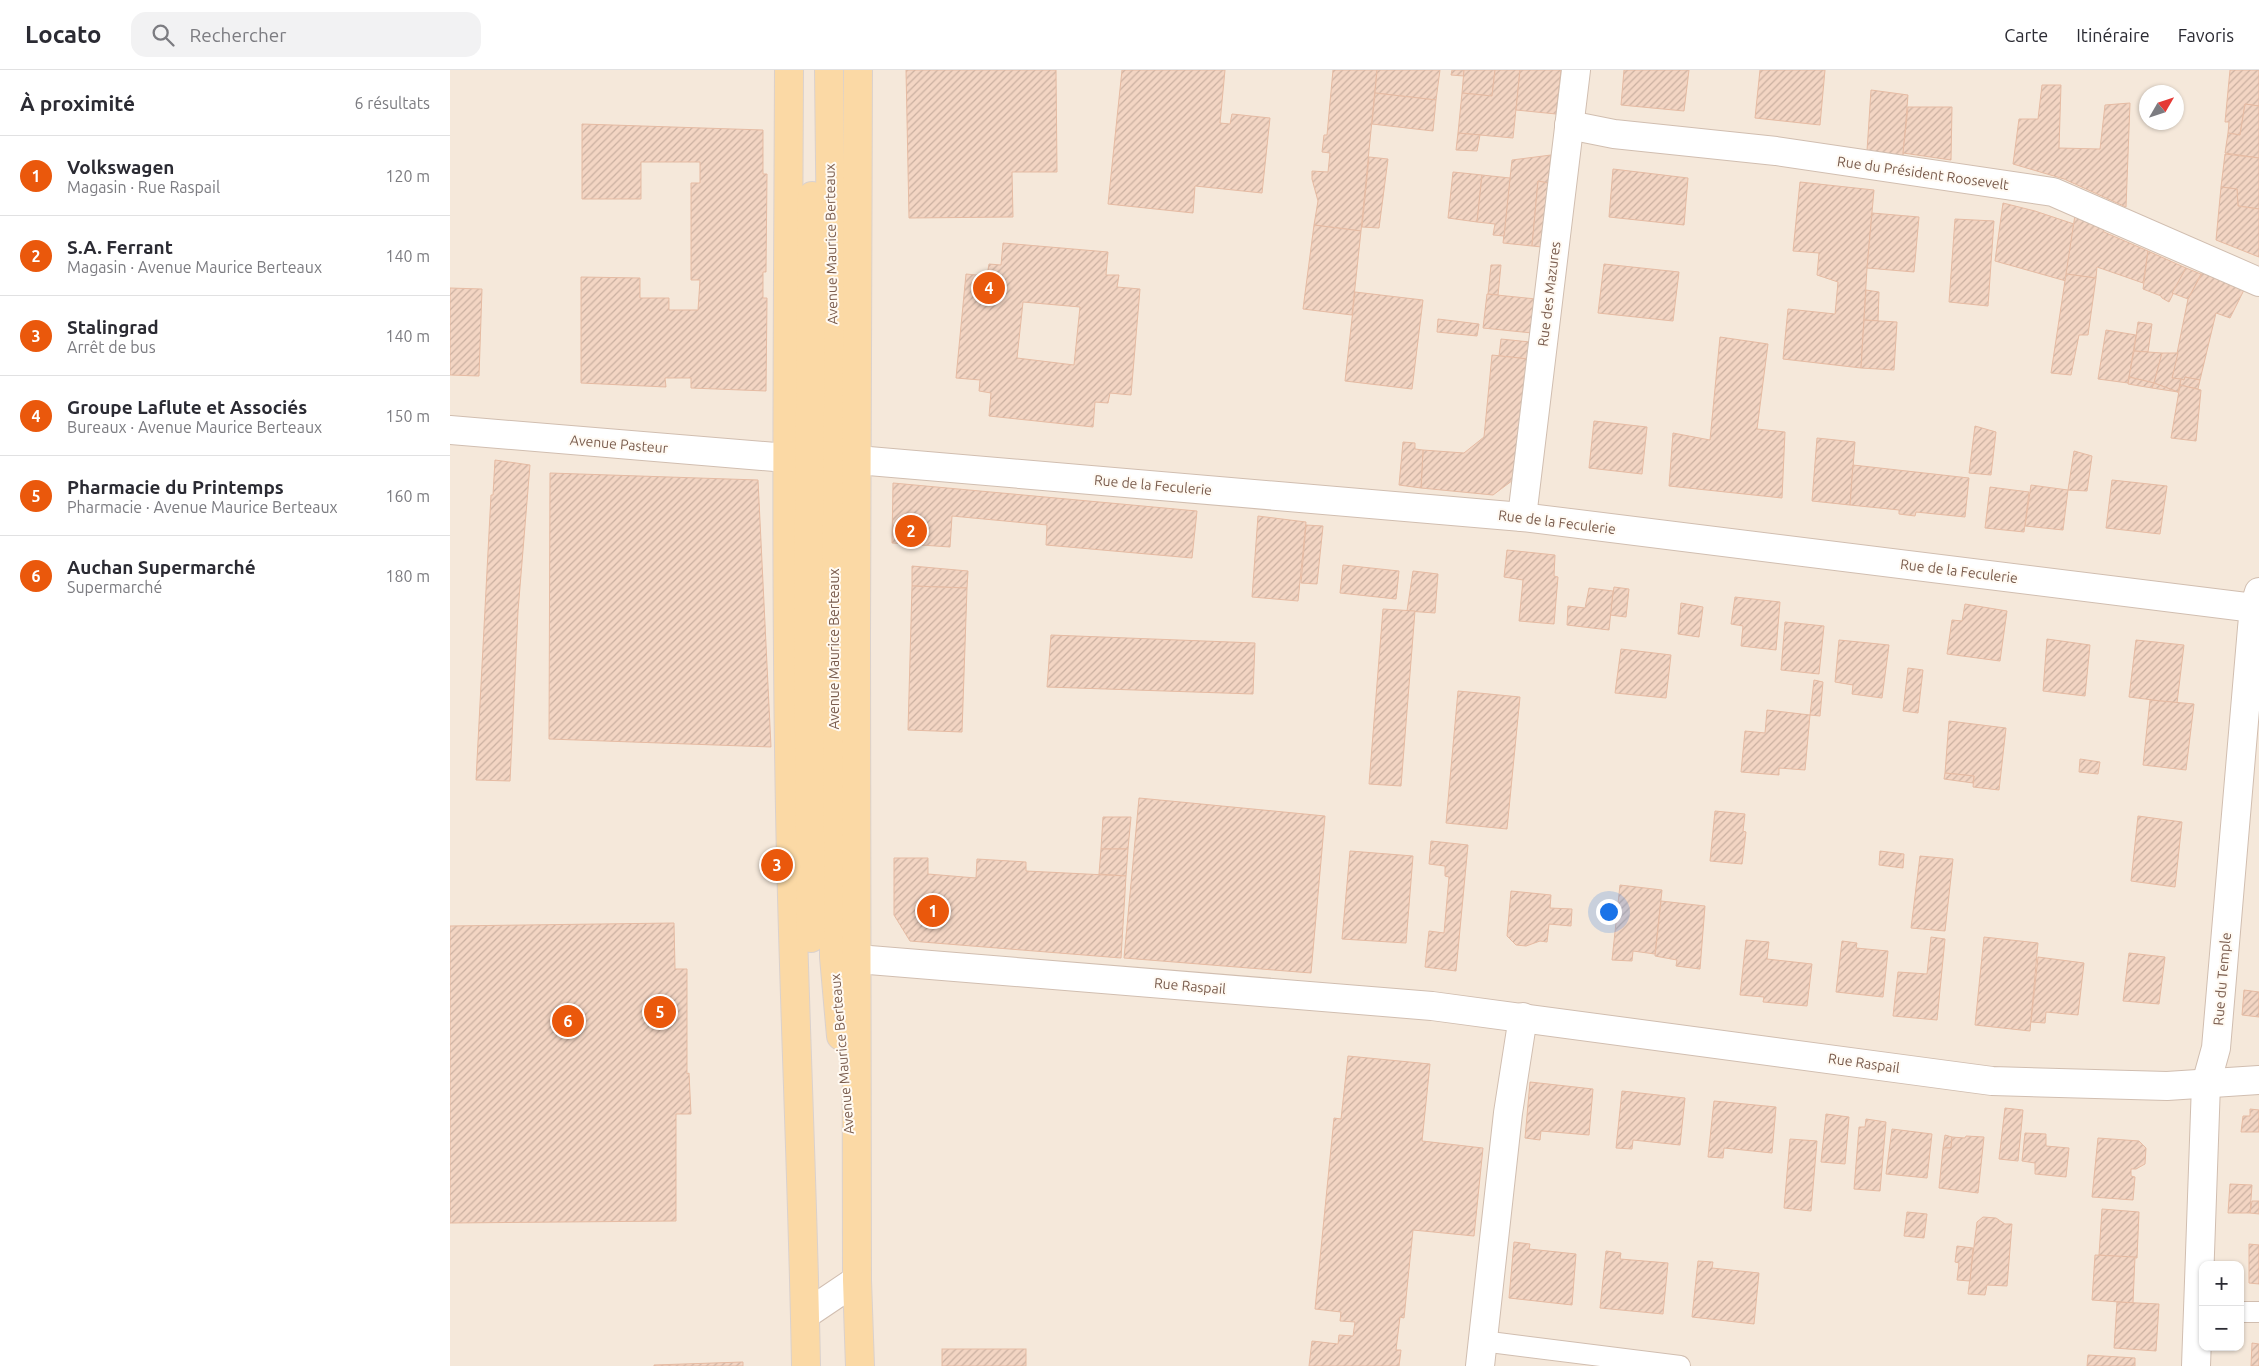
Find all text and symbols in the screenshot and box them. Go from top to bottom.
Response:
search box [131,12,481,57]
text: Locato [25,21,101,48]
icon: search [149,21,177,49]
text: Rechercher [189,24,286,46]
text: Carte [2004,25,2048,45]
text: Itinéraire [2076,25,2150,45]
text: Favoris [2178,25,2234,45]
north arrow [2139,85,2184,130]
text: À proximité [20,91,135,115]
text: 6 résultats [354,94,430,112]
street label: Rue du Président Roosevelt [1836,153,2010,193]
text: Volkswagen [67,156,174,178]
street label: Avenue Maurice Berteaux [822,163,840,325]
text: 1 [31,167,41,185]
text: 120 m [385,167,430,185]
text: Magasin · Rue Raspail [67,178,220,196]
text: S.A. Ferrant [67,236,173,258]
street label: Rue des Mazures [1535,241,1563,347]
text: 2 [31,247,41,265]
text: 140 m [385,247,430,265]
text: Magasin · Avenue Maurice Berteaux [67,258,322,276]
pin: 4 [973,269,1005,307]
text: Stalingrad [67,316,159,338]
text: 3 [31,327,41,345]
text: 140 m [385,327,430,345]
text: Arrêt de bus [67,338,156,356]
text: Groupe Laflute et Associés [67,396,307,418]
text: 4 [31,407,41,425]
text: 150 m [385,407,430,425]
text: Bureaux · Avenue Maurice Berteaux [67,418,322,436]
street label: Avenue Pasteur [569,432,669,456]
street label: Rue de la Feculerie [1093,472,1213,498]
text: Pharmacie du Printemps [67,476,284,498]
text: 5 [31,487,41,505]
text: 160 m [385,487,430,505]
text: Pharmacie · Avenue Maurice Berteaux [67,498,338,516]
street label: Rue de la Feculerie [1497,507,1617,537]
pin: 2 [895,512,927,550]
text: Auchan Supermarché [67,556,256,578]
street label: Rue de la Feculerie [1899,556,2019,586]
text: 6 [31,567,41,585]
text: 180 m [385,567,430,585]
street label: Avenue Maurice Berteaux [826,568,842,730]
text: Supermarché [67,578,162,596]
pin: 3 [761,846,793,884]
pin: 1 [917,892,949,930]
your location [1596,899,1622,925]
street label: Rue du Temple [2210,932,2234,1026]
street label: Avenue Maurice Berteaux [827,973,857,1135]
street label: Rue Raspail [1153,975,1227,997]
pin: 5 [644,993,676,1031]
pin: 6 [552,1002,584,1040]
street label: Rue Raspail [1827,1050,1901,1076]
map controls [2199,1261,2244,1351]
button: + [2199,1261,2244,1306]
button: − [2199,1306,2244,1351]

